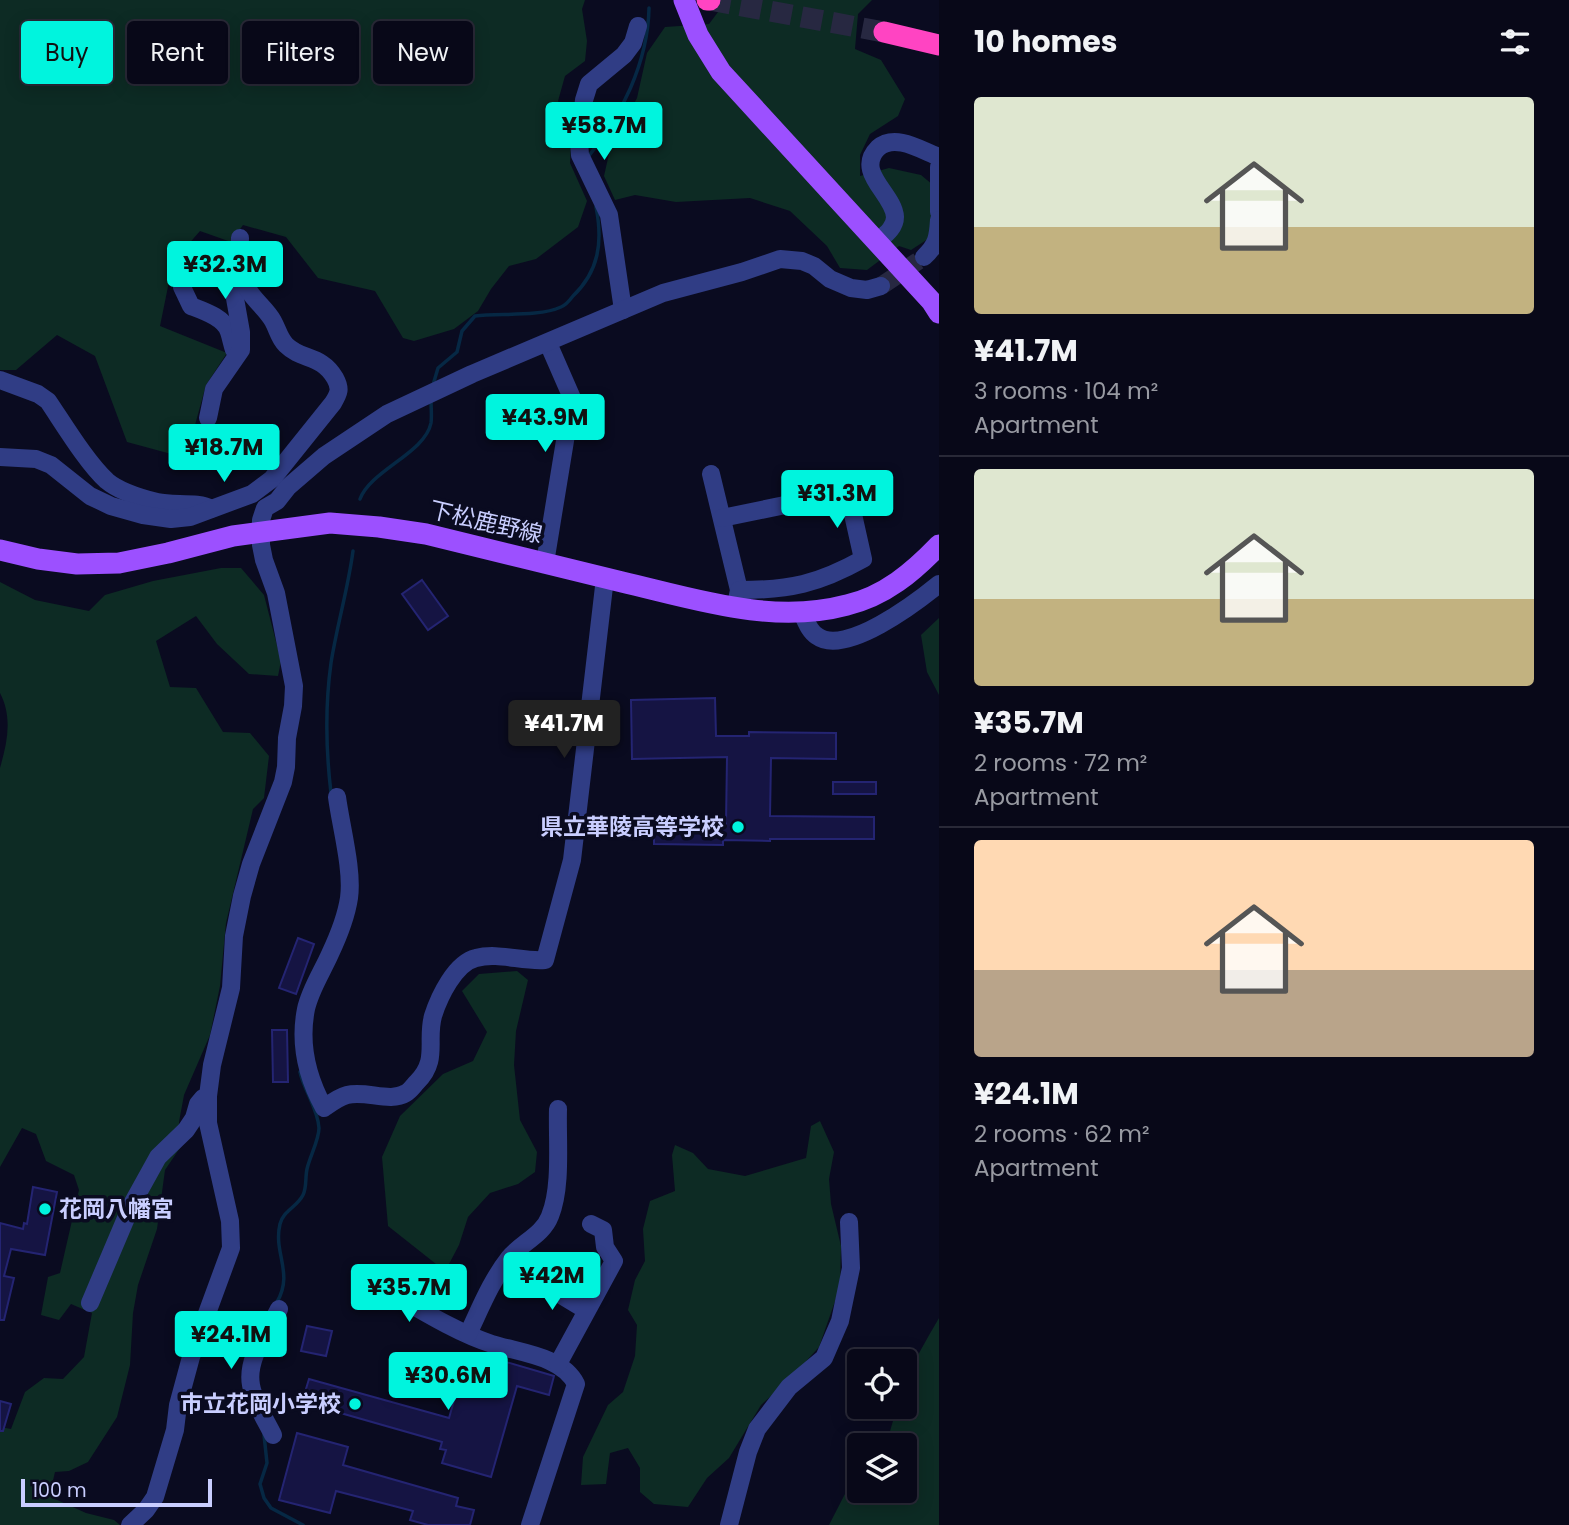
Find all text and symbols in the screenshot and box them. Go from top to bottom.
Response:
text: 10 homes [974,20,1118,63]
chip: Buy [21,21,113,84]
chip: Rent [127,21,228,84]
chip: Filters [242,21,359,84]
chip: New [373,21,473,84]
icon: filters [1496,23,1534,61]
pin: ¥58.7M [547,102,661,162]
text: ¥58.7M [561,109,647,141]
icon: home [1191,143,1317,269]
pin: ¥32.3M [168,242,282,301]
text: ¥32.3M [183,248,267,280]
text: ¥41.7M [974,329,1078,372]
text: 3 rooms · 104 m² [974,375,1158,407]
pin: ¥43.9M [488,394,602,454]
text: ¥43.9M [502,401,588,433]
text: Apartment [974,409,1099,441]
pin: ¥18.7M [167,424,281,484]
text: ¥18.7M [185,431,263,463]
pin: ¥31.3M [780,470,894,530]
text: ¥31.3M [797,477,877,509]
street label: 下松鹿野線 [426,493,546,551]
icon: home [1191,515,1317,641]
pin: ¥41.7M [507,700,621,760]
text: ¥35.7M [974,701,1084,744]
text: ¥41.7M [524,707,604,739]
text: 2 rooms · 72 m² [974,747,1147,779]
text: Apartment [974,781,1099,813]
place label: 県立華陵高等学校 [540,811,724,843]
marker: 県立華陵高等学校 [730,819,746,835]
icon: home [1191,886,1317,1012]
text: ¥24.1M [974,1072,1079,1115]
text: 2 rooms · 62 m² [974,1118,1150,1150]
text: Apartment [974,1152,1099,1184]
place label: 花岡八幡宮 [59,1193,174,1225]
marker: 花岡八幡宮 [37,1201,53,1217]
pin: ¥42M [511,1252,593,1312]
text: ¥42M [519,1259,585,1291]
pin: ¥35.7M [352,1264,466,1324]
text: ¥35.7M [367,1271,451,1303]
pin: ¥24.1M [174,1312,288,1371]
text: ¥24.1M [191,1318,271,1350]
map controls [847,1349,917,1503]
button: locate [847,1349,917,1419]
pin: ¥30.6M [391,1352,505,1412]
text: ¥30.6M [405,1359,491,1391]
place label: 市立花岡小学校 [180,1388,341,1420]
marker: 市立花岡小学校 [347,1396,363,1412]
button: layers [847,1433,917,1503]
scale bar [21,1476,212,1508]
text: 100 m [32,1477,87,1504]

